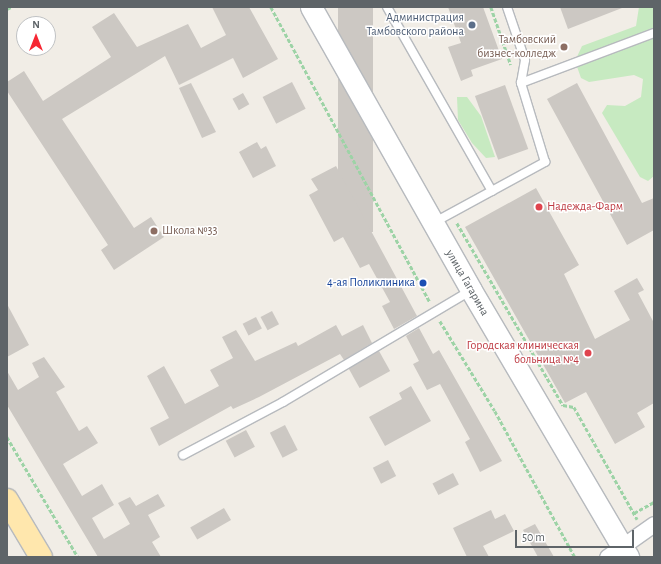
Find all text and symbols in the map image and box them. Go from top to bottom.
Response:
place label: Администрация Тамбовского района [366,11,464,39]
north arrow [16,16,56,56]
text: N [32,19,40,30]
marker: Администрация Тамбовского района [467,20,477,30]
place label: Тамбовский бизнес-колледж [477,33,556,61]
marker: Тамбовский бизнес-колледж [559,42,569,52]
place label: Надежда-Фарм [547,200,623,214]
marker: Надежда-Фарм [534,202,544,212]
place label: Школа №33 [162,224,217,238]
marker: Школа №33 [149,226,159,236]
street label: улица Гагарина [442,247,492,319]
place label: 4-ая Поликлиника [327,276,415,290]
marker: 4-ая Поликлиника [418,278,428,288]
place label: Городская клиническая больница №4 [466,339,579,367]
marker: Городская клиническая больница №4 [582,347,594,359]
scale bar [517,522,636,548]
text: 50 m [522,531,545,543]

